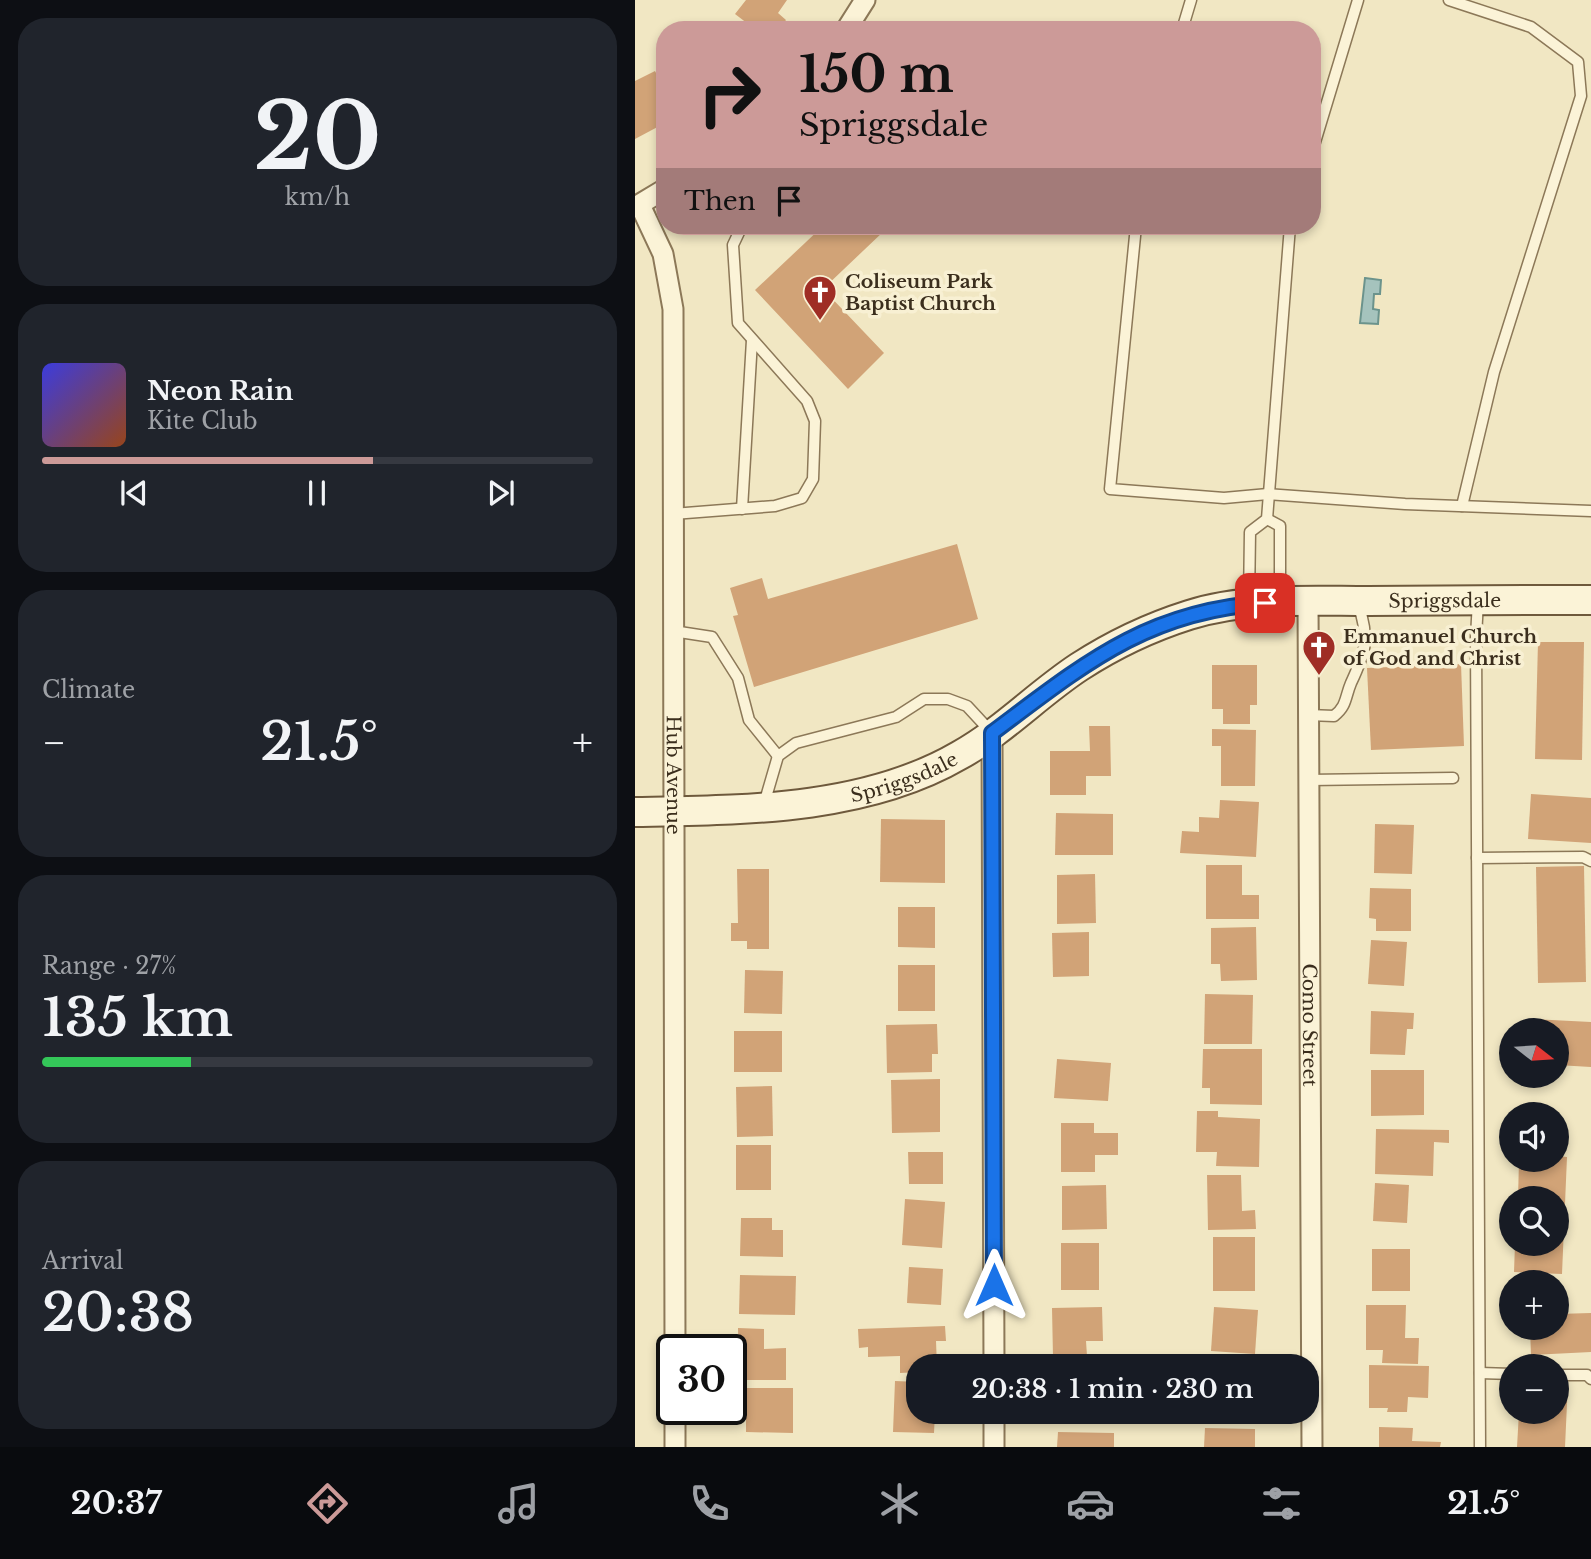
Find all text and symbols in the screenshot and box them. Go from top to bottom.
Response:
text: 150 m [799,44,954,105]
icon: right [684,49,775,140]
text: 20 [254,81,381,194]
text: Spriggsdale [799,105,988,145]
icon: arrive [770,182,808,220]
text: km/h [285,183,350,211]
text: Then [684,185,756,217]
place label: Coliseum Park Baptist Church [845,270,996,315]
church icon: Coliseum Park Baptist Church [801,273,839,322]
text: Neon Rain [147,375,293,407]
text: Kite Club [147,407,258,435]
icon: previous [115,474,153,512]
icon: pause [298,474,336,512]
icon: next [482,474,520,512]
pin [1235,573,1295,633]
icon: arrive [1246,584,1284,622]
street label: Spriggsdale [1388,589,1501,612]
place label: Emmanuel Church of God and Christ [1343,625,1537,670]
church icon: Emmanuel Church of God and Christ [1300,628,1338,677]
text: Climate [42,676,135,704]
text: 21.5° [260,710,378,774]
street label: Hub Avenue [662,715,686,835]
text: − [42,719,66,766]
text: + [572,719,593,766]
street label: Spriggsdale [848,747,962,807]
text: Range · 27% [42,952,176,980]
street label: Como Street [1298,963,1322,1087]
text: 135 km [42,986,233,1050]
north arrow [1499,1018,1569,1088]
map controls [1499,1018,1569,1424]
button: sound [1499,1102,1569,1172]
button: search [1499,1186,1569,1256]
text: Arrival [42,1247,123,1275]
position arrow [957,1248,1031,1322]
button: + [1499,1270,1569,1340]
text: 20:38 [42,1281,194,1345]
speed limit sign: 30 [656,1334,747,1425]
button: − [1499,1354,1569,1424]
text: 20:38 · 1 min · 230 m [972,1373,1253,1405]
icon: directions [303,1479,352,1528]
icon: music [494,1479,543,1528]
icon: phone [685,1479,734,1528]
icon: climate [875,1479,924,1528]
icon: car [1066,1479,1115,1528]
icon: filters [1257,1479,1306,1528]
text: 20:37 [71,1483,162,1523]
text: 21.5° [1447,1483,1520,1523]

